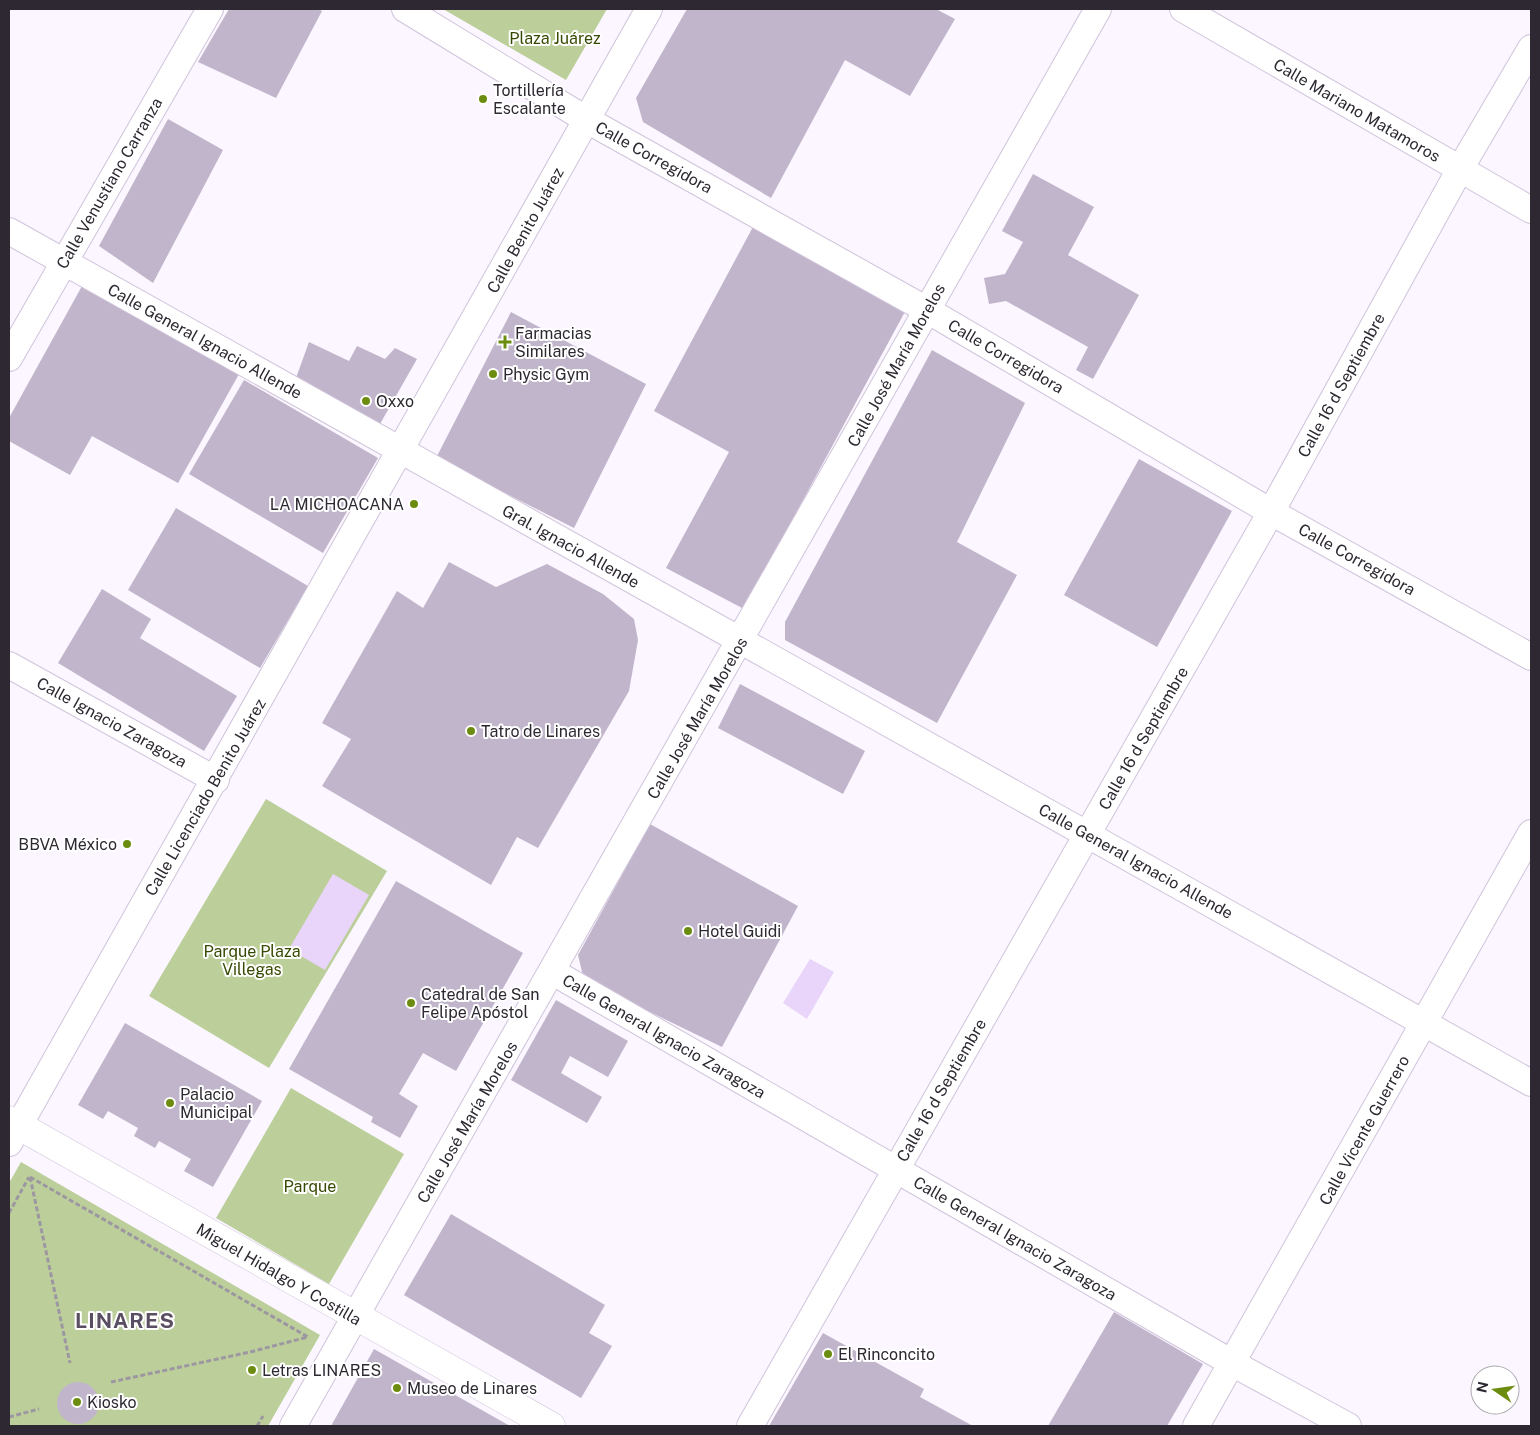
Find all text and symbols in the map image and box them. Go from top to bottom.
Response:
park label: Plaza Juárez [509,29,601,48]
street label: Calle Mariano Matamoros [1270,55,1444,166]
place label: Tortillería Escalante [493,81,566,118]
marker: Tortillería Escalante [477,93,489,105]
street label: Calle Venustiano Carranza [53,94,166,272]
street label: Calle Corregidora [592,118,715,197]
street label: Calle Benito Juárez [483,164,568,296]
street label: Calle General Ignacio Allende [104,280,305,403]
street label: Calle José María Morelos [844,280,949,450]
street label: Calle 16 d Septiembre [1294,310,1389,461]
street label: Calle Corregidora [945,316,1067,397]
place label: Farmacias Similares [515,324,592,361]
marker: Farmacias Similares [499,336,511,348]
place label: Physic Gym [503,365,589,384]
marker: Physic Gym [487,368,499,380]
place label: Oxxo [376,392,414,411]
marker: Oxxo [360,395,372,407]
place label: LA MICHOACANA [270,495,404,514]
marker: LA MICHOACANA [408,498,420,510]
street label: Gral. Ignacio Allende [499,501,643,592]
street label: Calle Corregidora [1295,520,1418,599]
street label: Calle José María Morelos [643,634,752,802]
street label: Calle 16 d Septiembre [1095,663,1192,813]
street label: Calle Ignacio Zaragoza [33,673,190,772]
street label: Calle Licenciado Benito Juárez [141,695,270,899]
place label: Tatro de Linares [481,722,600,741]
marker: Tatro de Linares [465,725,477,737]
street label: Calle General Ignacio Allende [1035,800,1236,923]
place label: BBVA México [18,835,117,854]
marker: BBVA México [121,838,133,850]
place label: Hotel Guidi [698,922,781,941]
marker: Hotel Guidi [682,925,694,937]
park label: Parque Plaza Villegas [203,942,301,979]
street label: Calle General Ignacio Zaragoza [559,970,769,1102]
place label: Catedral de San Felipe Apóstol [421,985,540,1022]
marker: Catedral de San Felipe Apóstol [405,997,417,1009]
street label: Calle 16 d Septiembre [893,1015,990,1165]
street label: Calle José María Morelos [413,1038,522,1206]
street label: Calle Vicente Guerrero [1315,1052,1414,1208]
place label: Palacio Municipal [180,1085,253,1122]
marker: Palacio Municipal [164,1097,176,1109]
street label: Calle General Ignacio Zaragoza [910,1172,1120,1304]
park label: Parque [284,1177,336,1196]
street label: Miguel Hidalgo Y Costilla [193,1219,364,1329]
district label: LINARES [75,1308,175,1333]
place label: El Rinconcito [838,1345,935,1364]
marker: El Rinconcito [822,1348,834,1360]
place label: Letras LINARES [262,1361,381,1380]
marker: Letras LINARES [246,1364,258,1376]
north arrow [1470,1365,1520,1415]
place label: Museo de Linares [407,1379,537,1398]
text: N [1473,1380,1491,1394]
marker: Museo de Linares [391,1382,403,1394]
place label: Kiosko [87,1393,137,1412]
marker: Kiosko [71,1396,83,1408]

